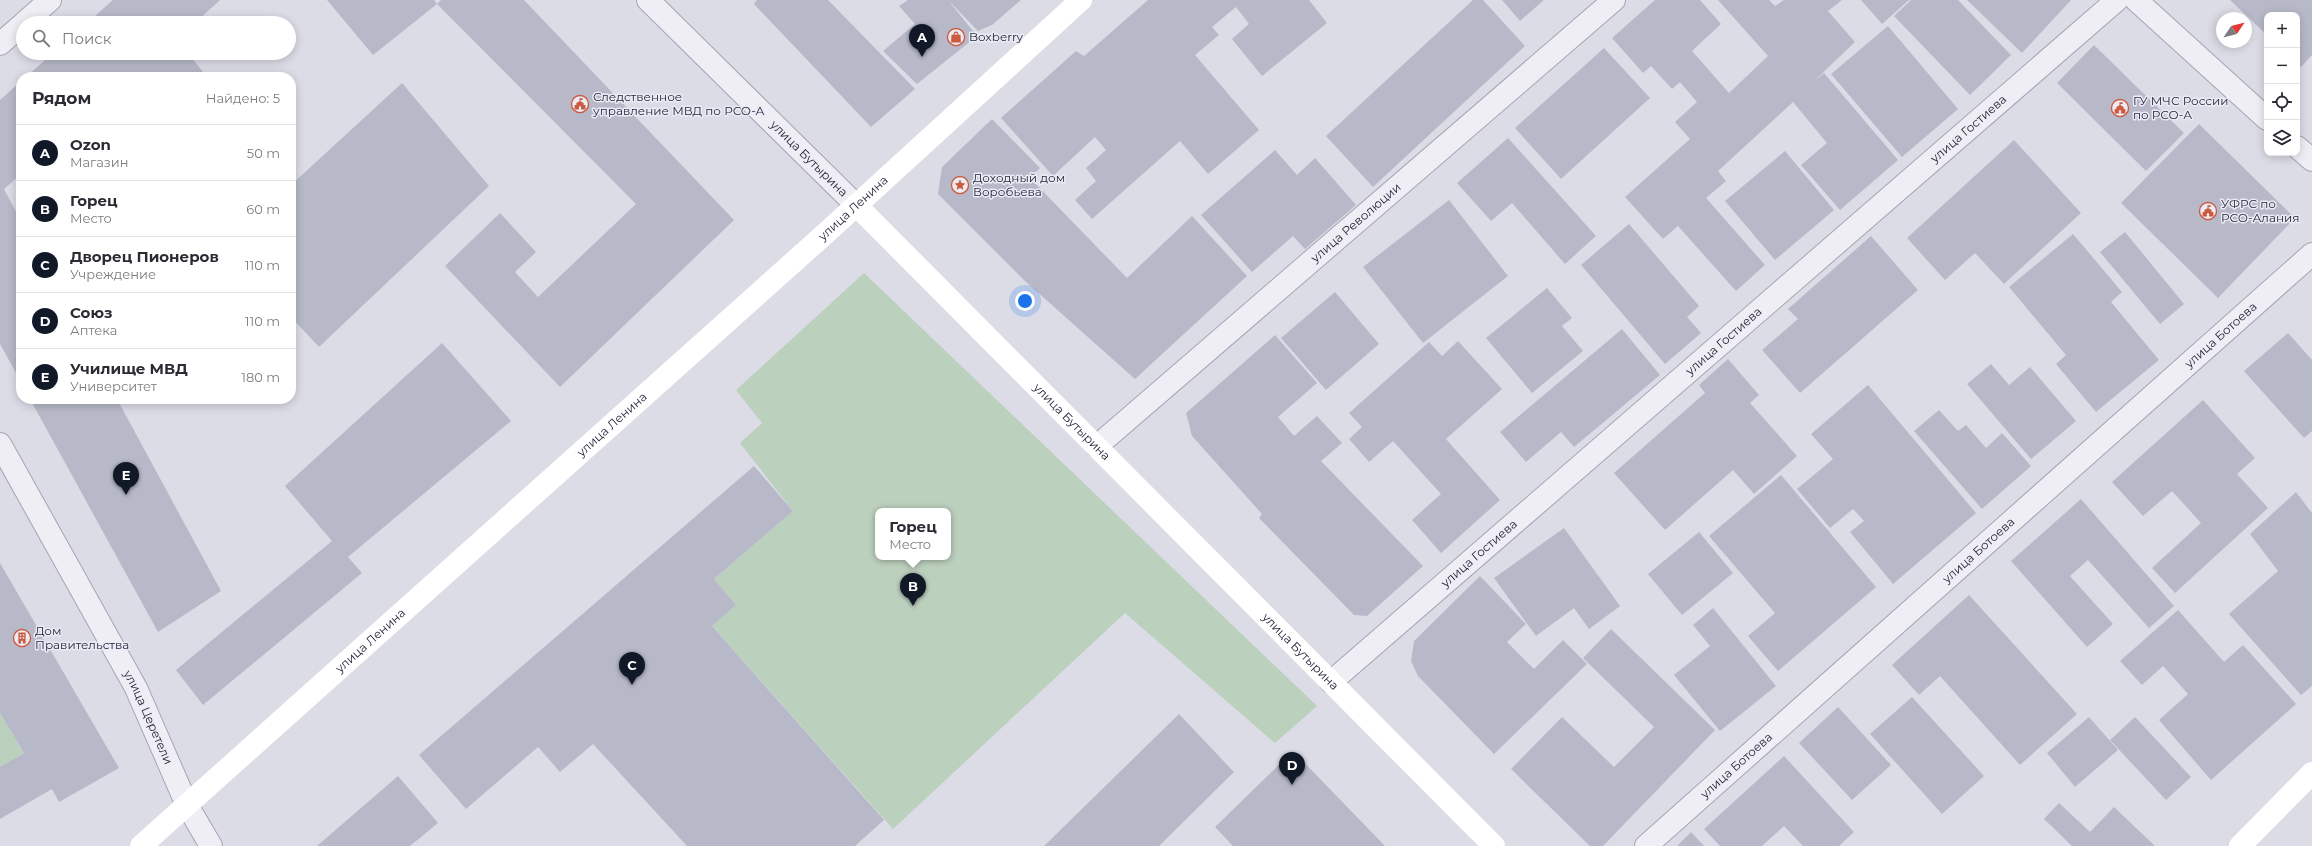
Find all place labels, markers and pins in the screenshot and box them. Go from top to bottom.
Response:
pin: A [909,24,935,57]
shop icon: Boxberry [946,27,966,47]
place label: Boxberry [969,29,1024,44]
place label: Следственное управление МВД по РСО-А [592,89,765,118]
place label: ГУ МЧС России по РСО-А [2133,93,2229,122]
public building icon: Следственное управление МВД по РСО-А [570,94,590,114]
public building icon: ГУ МЧС России по РСО-А [2110,98,2130,118]
place label: Доходный дом Воробьева [973,170,1065,199]
place icon: Доходный дом Воробьева [950,175,970,195]
place label: УФРС по РСО-Алания [2221,196,2300,225]
public building icon: УФРС по РСО-Алания [2198,201,2218,221]
pin: E [113,462,139,495]
pin: B [900,573,926,606]
place label: Дом Правительства [35,623,129,652]
building icon: Дом Правительства [12,628,32,648]
pin: C [619,652,645,685]
pin: D [1279,752,1305,785]

